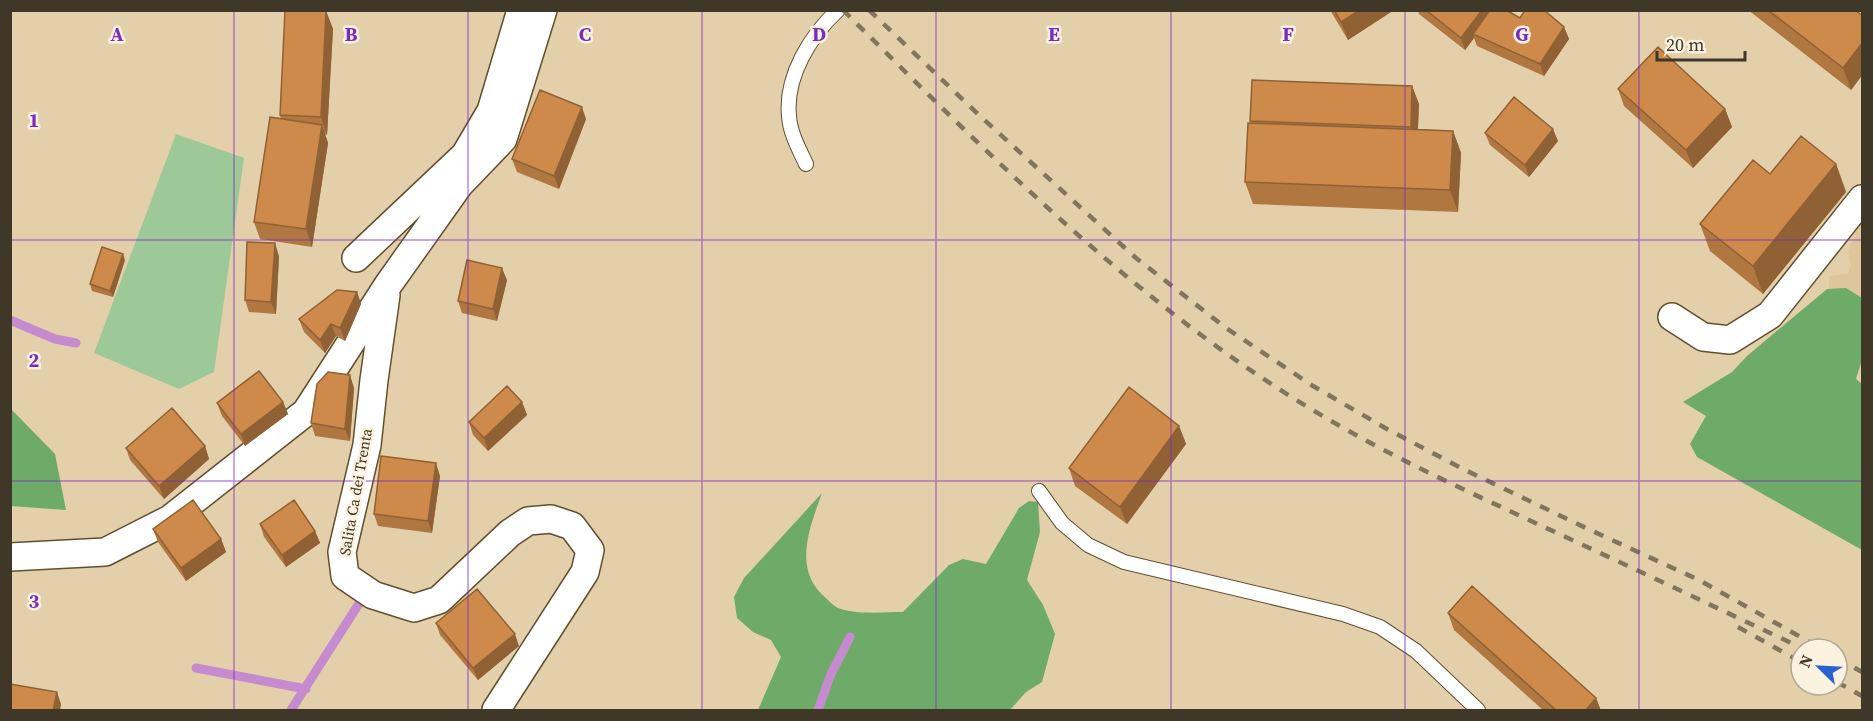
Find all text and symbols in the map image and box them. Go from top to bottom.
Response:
text: A [110,20,124,48]
text: B [344,20,358,48]
text: C [579,20,591,48]
text: D [812,20,826,48]
text: E [1048,20,1060,48]
text: F [1282,20,1294,48]
text: G [1515,20,1529,48]
scale bar [1657,24,1746,62]
text: 20 m [1666,32,1704,57]
text: 1 [29,106,39,134]
text: 2 [29,346,40,374]
street label: Salita Ca dei Trenta [334,426,377,557]
text: 3 [29,587,40,615]
north arrow [1789,637,1849,697]
text: N [1793,651,1818,671]

